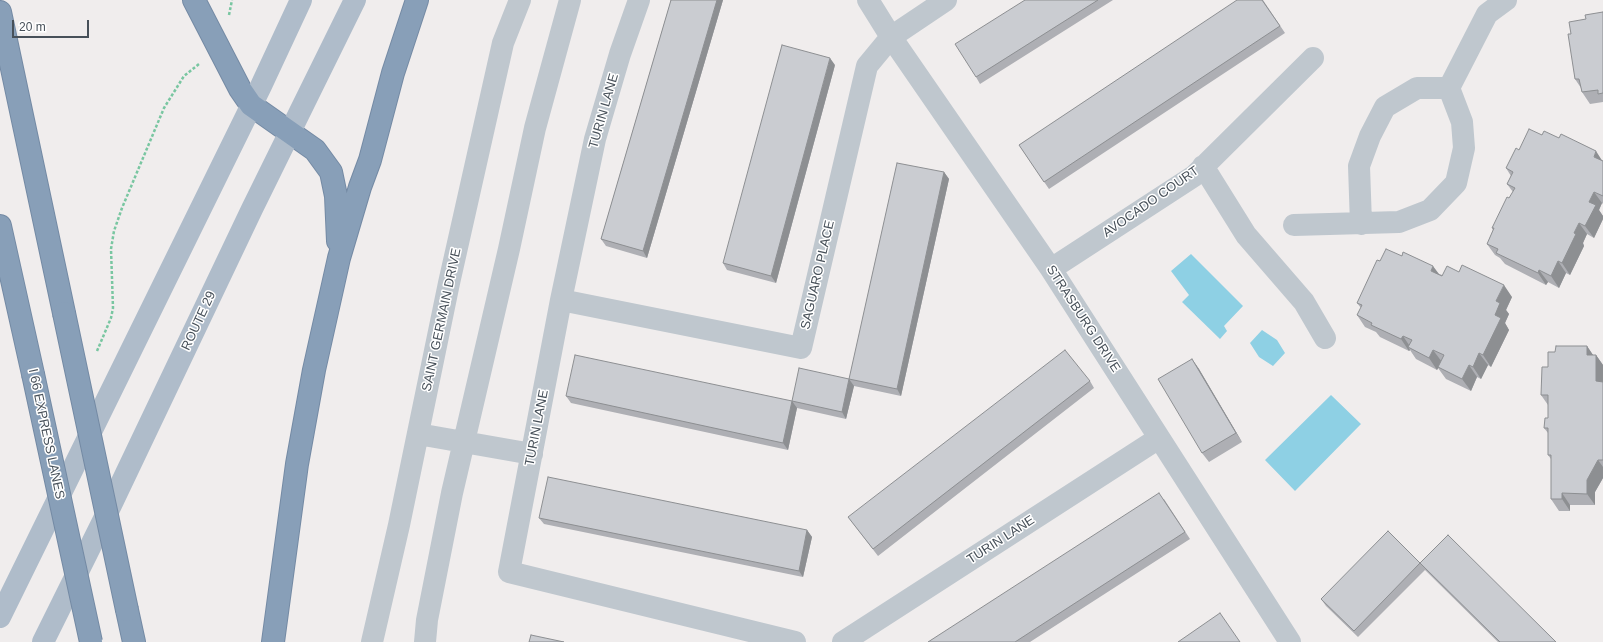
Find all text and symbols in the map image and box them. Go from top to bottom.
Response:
scale bar [14,12,91,38]
text: 20 m [19,20,46,34]
street label: TURIN LANE [586,72,622,150]
street label: AVOCADO COURT [1100,163,1202,241]
street label: SAGUARO PLACE [798,219,838,331]
street label: SAINT GERMAIN DRIVE [419,247,465,393]
street label: STRASBURG DRIVE [1043,263,1123,375]
street label: ROUTE 29 [178,289,220,353]
street label: I 66 EXPRESS LANES [25,367,67,501]
street label: TURIN LANE [522,389,552,467]
street label: TURIN LANE [964,512,1038,568]

